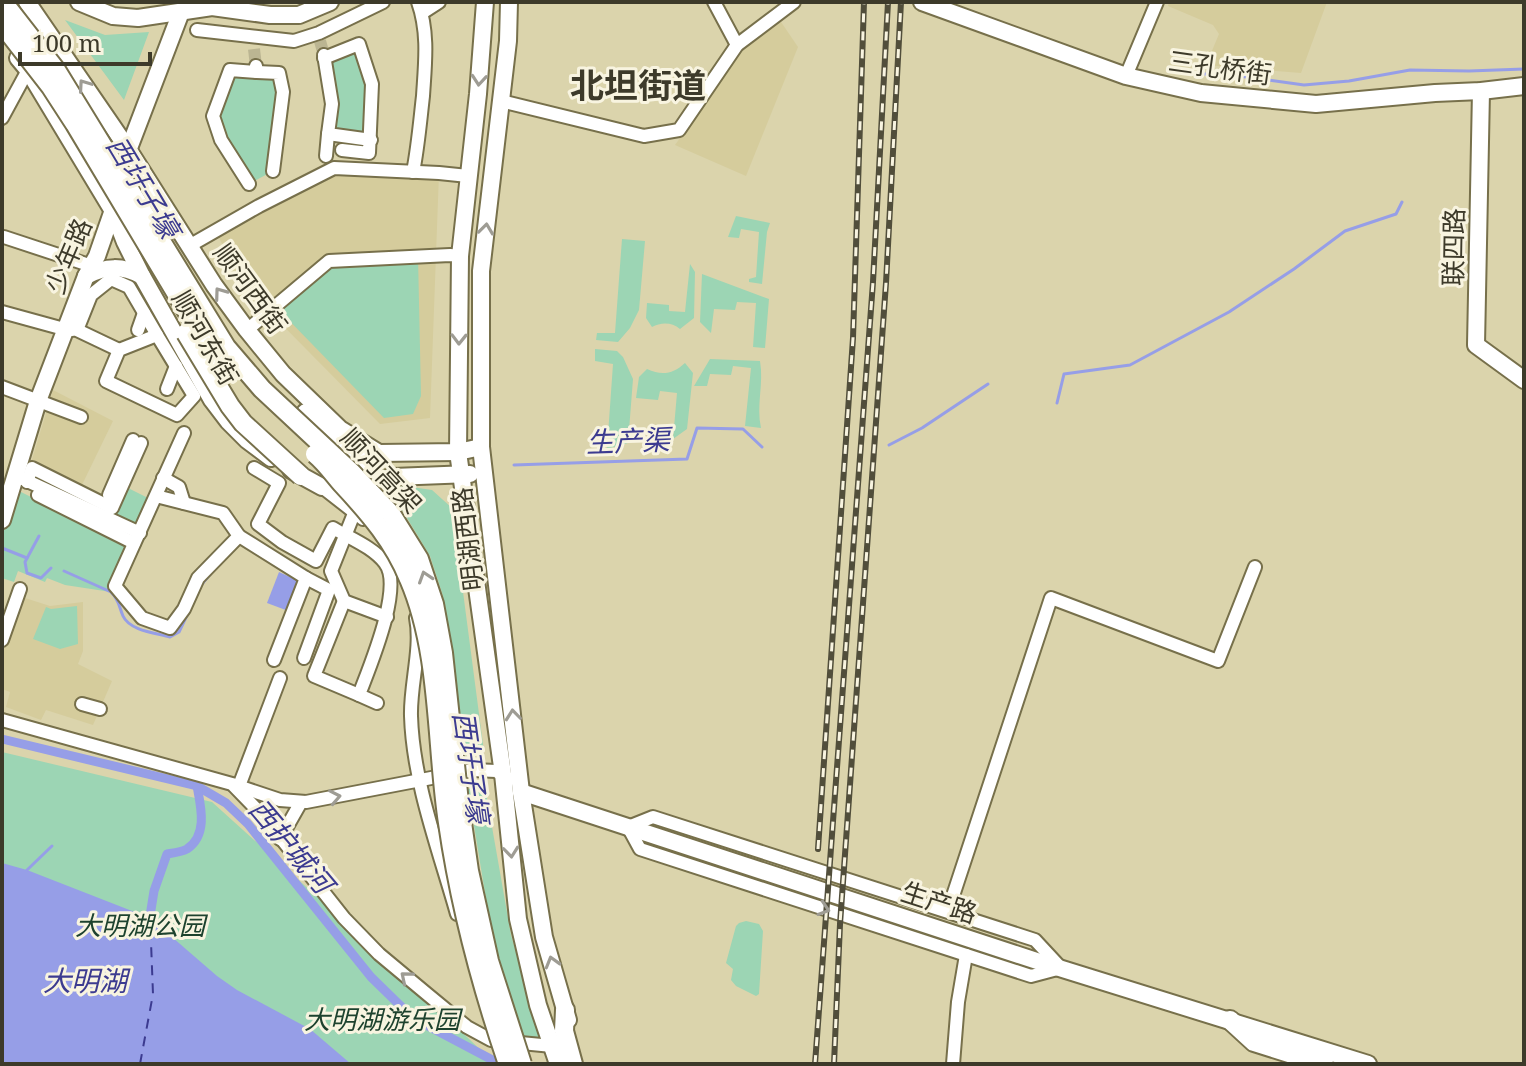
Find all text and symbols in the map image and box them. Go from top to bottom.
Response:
scale bar [20,16,150,66]
text: 100 m [32,26,101,59]
street label: 三孔桥街 [1166,42,1274,92]
district label: 北坦街道 [570,62,706,108]
one-way arrow [471,74,488,87]
one-way arrow [79,80,94,94]
water label: 西圩子壕 [99,129,192,249]
street label: 联四路 [1434,208,1472,286]
street label: 少年路 [36,213,100,299]
one-way arrow [477,223,494,236]
street label: 顺河西街 [206,236,296,341]
street label: 顺河东街 [164,283,247,392]
one-way arrow [215,287,230,302]
one-way arrow [450,333,468,346]
water label: 生产渠 [585,419,675,460]
street label: 顺河高架 [333,420,430,521]
street label: 明湖西路 [443,485,491,593]
one-way arrow [419,571,435,585]
one-way arrow [504,708,521,721]
water label: 西圩子壕 [445,709,499,830]
one-way arrow [328,789,341,806]
water label: 西护城河 [241,790,346,904]
one-way arrow [503,846,520,859]
street label: 生产路 [897,873,982,931]
one-way arrow [816,899,830,915]
park label: 大明湖公园 [75,907,209,943]
one-way arrow [544,956,561,970]
water label: 大明湖 [43,961,131,999]
one-way arrow [401,972,415,987]
park label: 大明湖游乐园 [304,1001,464,1037]

